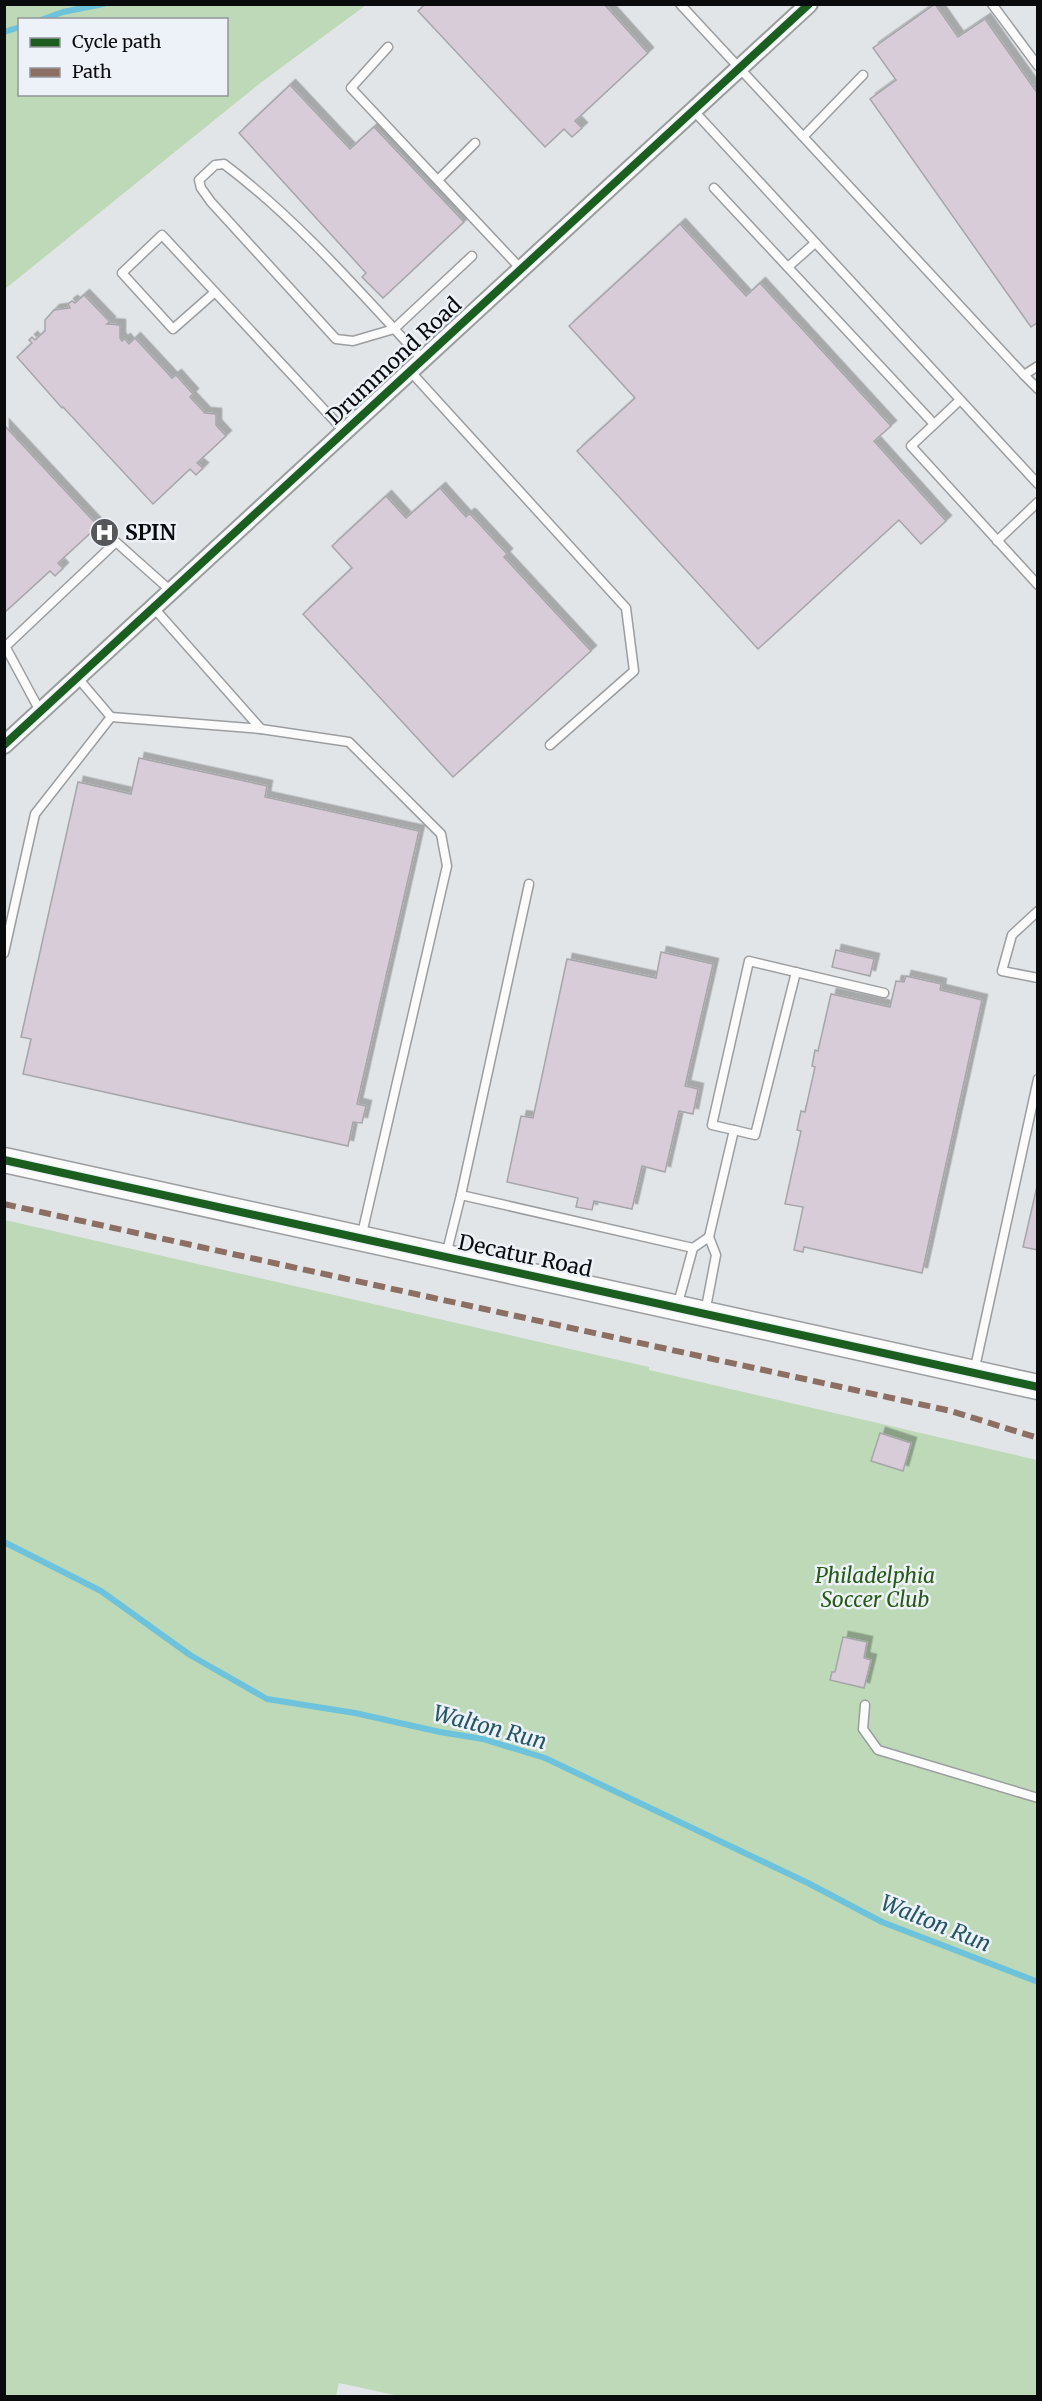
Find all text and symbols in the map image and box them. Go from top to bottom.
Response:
legend [18,18,228,96]
text: Cycle path [72,30,162,53]
text: Path [72,60,112,83]
street label: Drummond Road [321,291,467,430]
hospital icon: SPIN [88,517,120,549]
place label: SPIN [125,519,176,546]
street label: Decatur Road [456,1228,595,1283]
park label: Philadelphia Soccer Club [815,1562,935,1613]
water label: Walton Run [430,1698,550,1756]
water label: Walton Run [877,1888,995,1958]

